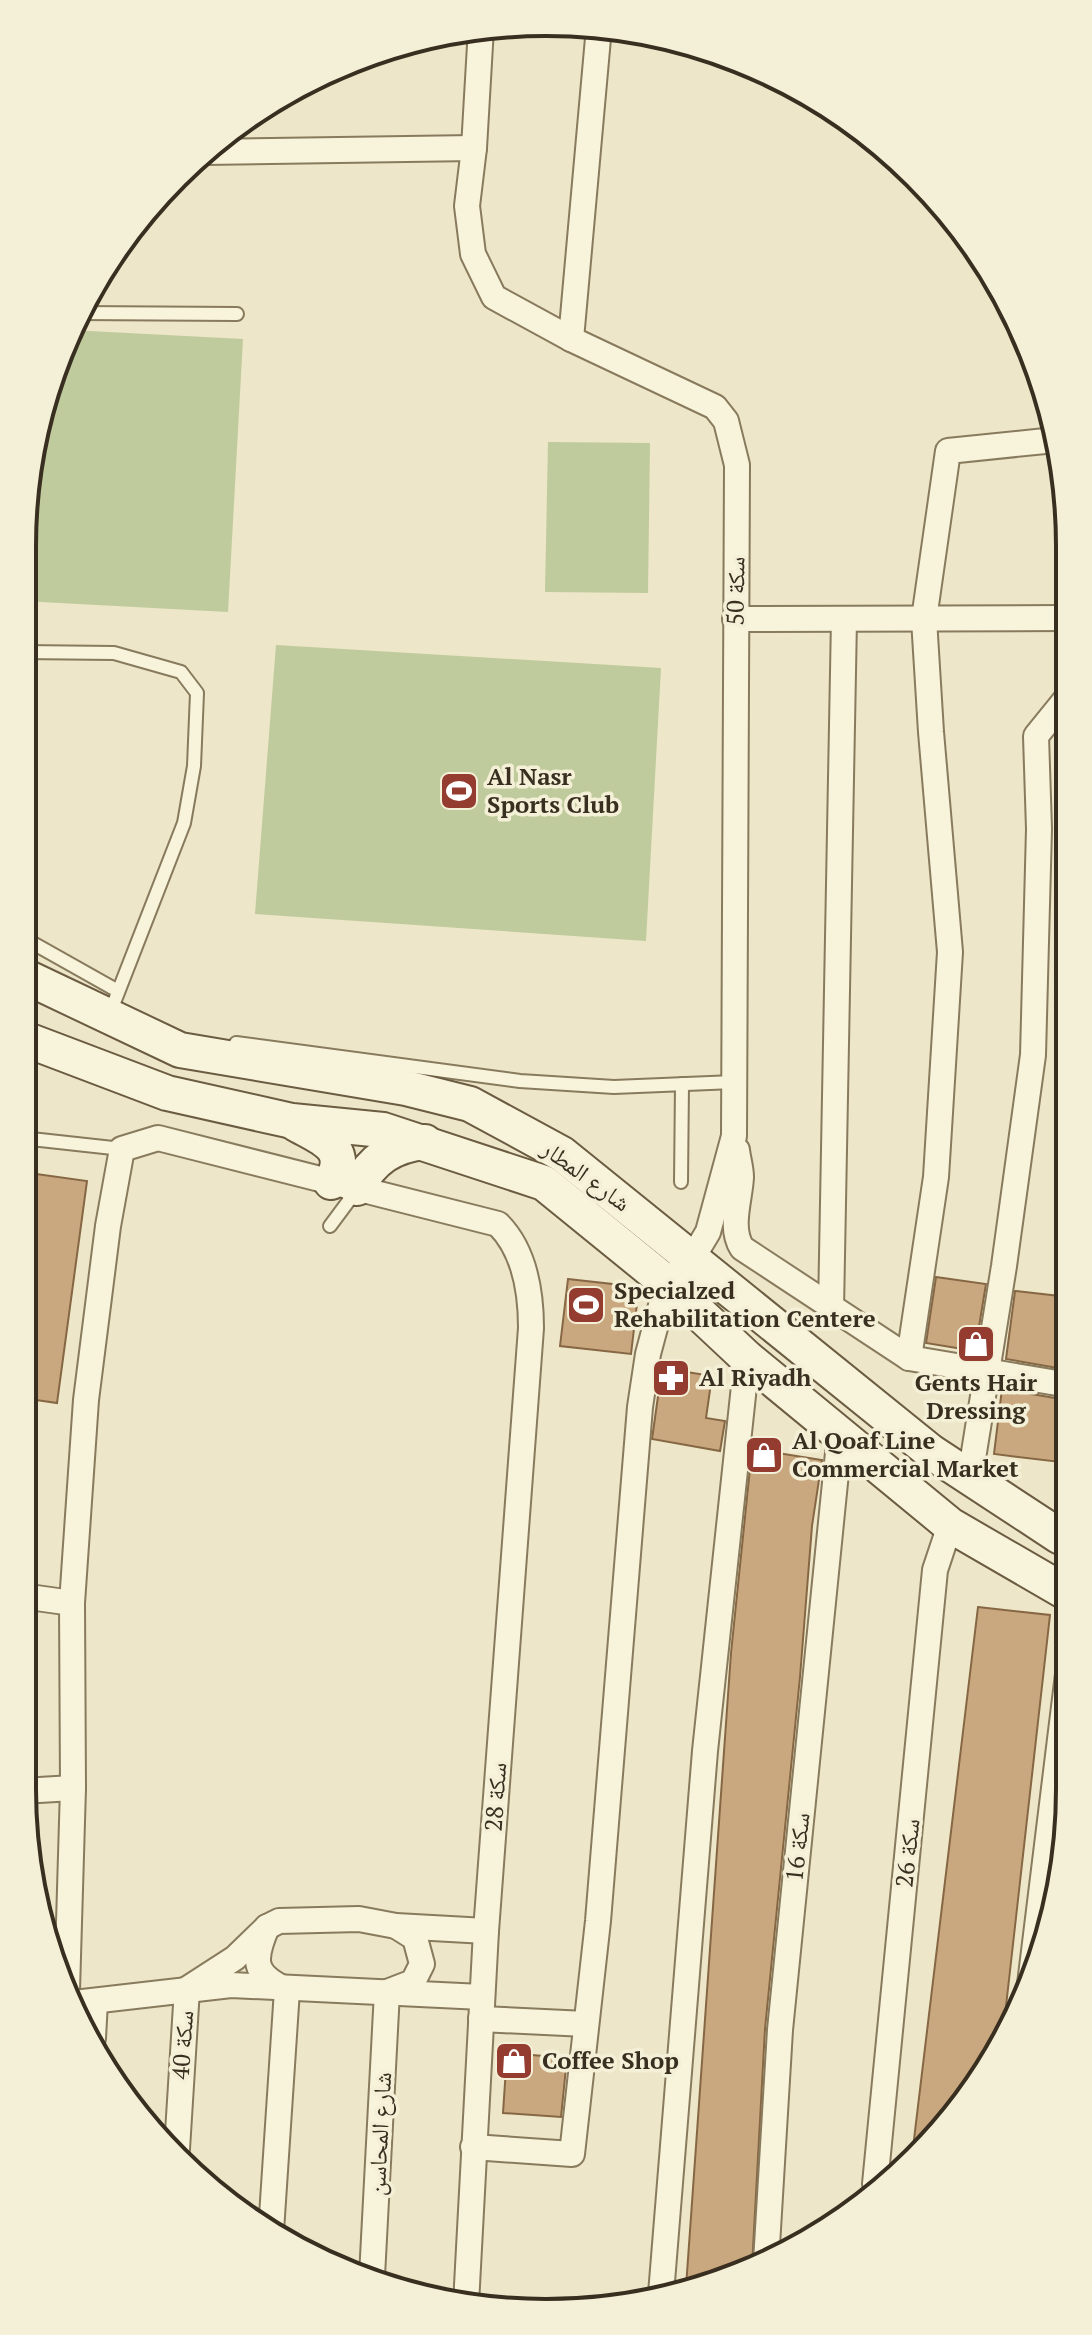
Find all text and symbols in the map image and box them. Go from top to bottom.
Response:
street label: سكة 50 [718,556,752,626]
place label: Al Nasr Sports Club [487,760,619,820]
sports icon: Al Nasr Sports Club [438,770,480,812]
street label: شارع المطار [535,1132,637,1218]
place label: Specialzed Rehabilitation Centere [614,1274,876,1334]
sports icon: Specialzed Rehabilitation Centere [565,1284,607,1326]
shop icon: Gents Hair Dressing [955,1323,997,1365]
pharmacy icon: Al Riyadh [650,1357,692,1399]
place label: Al Riyadh [699,1361,812,1393]
place label: Gents Hair Dressing [915,1366,1038,1426]
place label: Al Qoaf Line Commercial Market [792,1424,1019,1484]
shop icon: Al Qoaf Line Commercial Market [743,1434,785,1476]
street label: سكة 28 [477,1761,513,1833]
street label: سكة 16 [777,1811,817,1883]
street label: سكة 26 [887,1817,927,1889]
street label: سكة 40 [164,2009,200,2081]
shop icon: Coffee Shop [493,2040,535,2082]
place label: Coffee Shop [542,2044,679,2076]
street label: شارع المحاسن [360,2071,398,2197]

